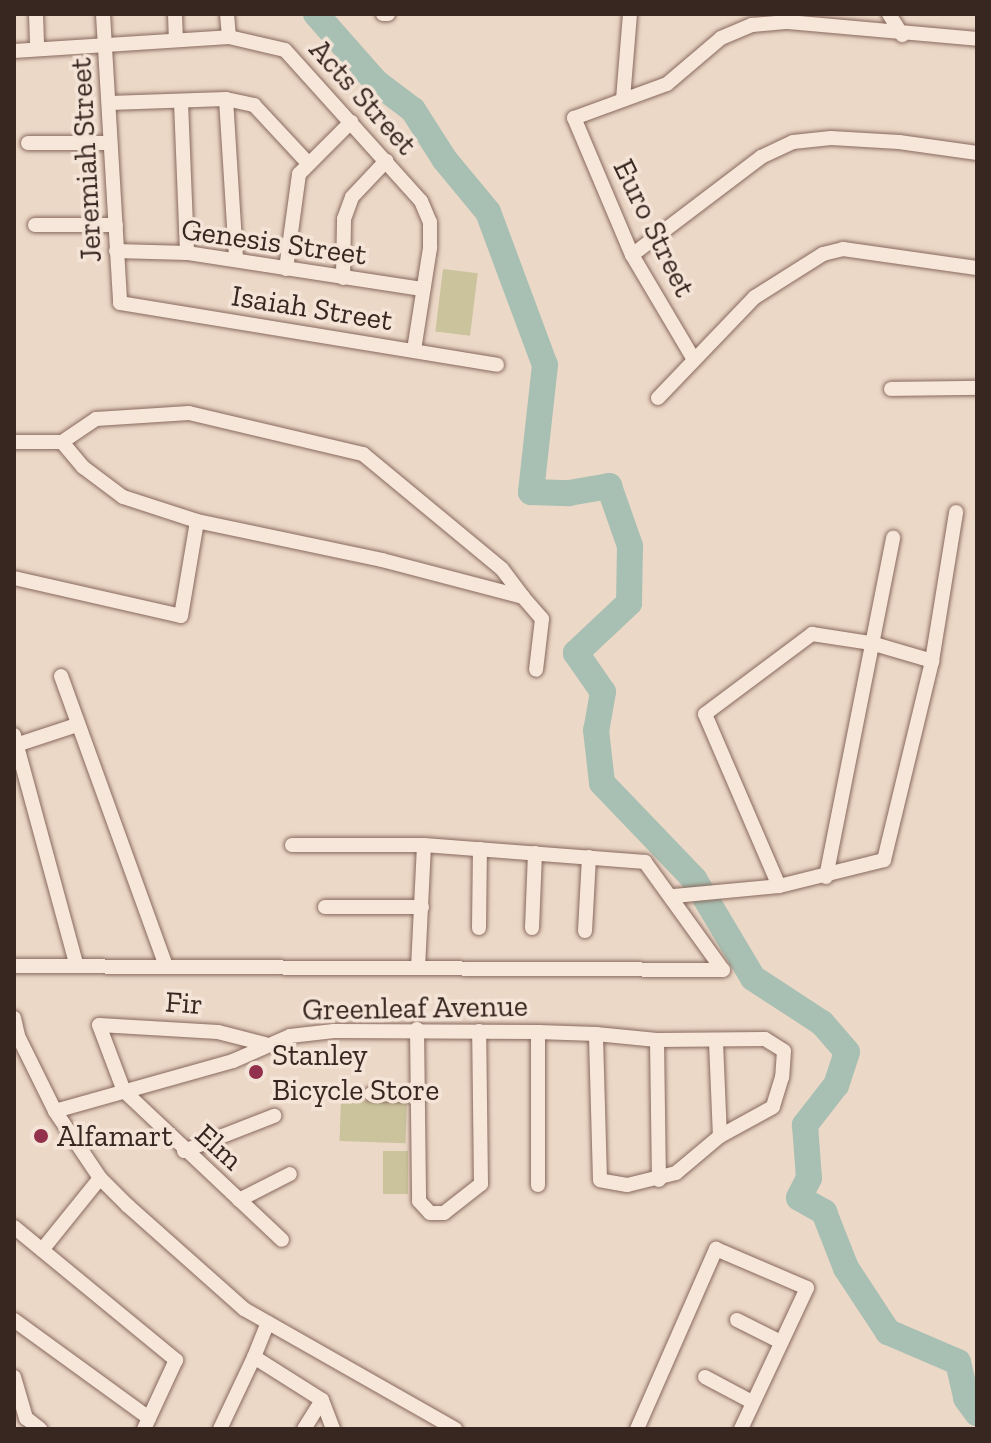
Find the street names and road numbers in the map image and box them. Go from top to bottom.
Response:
street label: Acts Street [302,32,424,162]
street label: Jeremiah Street [63,57,109,263]
street label: Euro Street [605,153,703,303]
street label: Genesis Street [179,211,369,273]
street label: Isaiah Street [229,278,395,338]
street label: Fir [164,984,204,1022]
street label: Greenleaf Avenue [301,988,529,1028]
street label: Elm [188,1116,250,1178]

